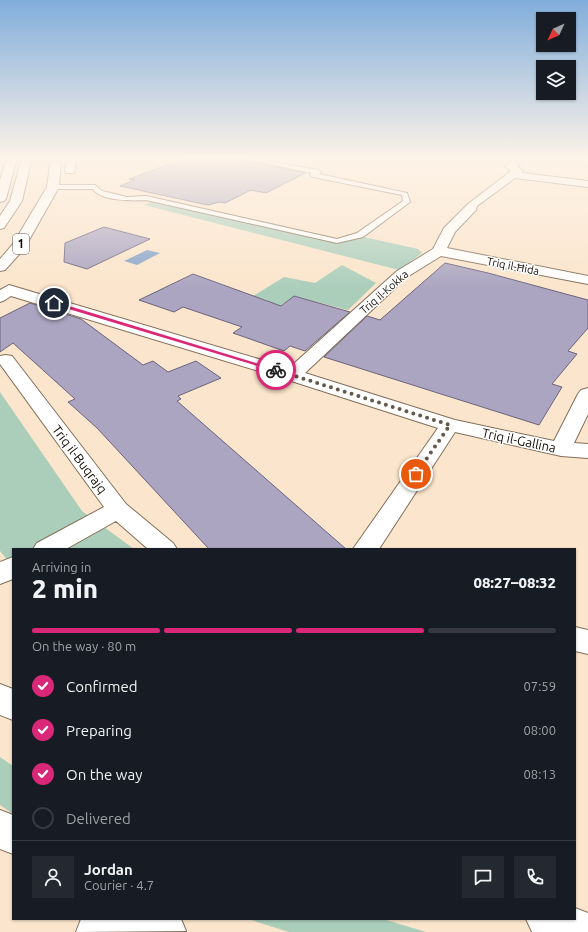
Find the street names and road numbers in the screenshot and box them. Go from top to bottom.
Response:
road number: 1 [13,234,29,254]
street label: Triq il-Ħida [486,255,540,277]
street label: Triq il-Kokka [357,268,411,316]
street label: Triq il-Buqrajq [50,422,110,496]
street label: Triq il-Gallina [481,425,557,455]

